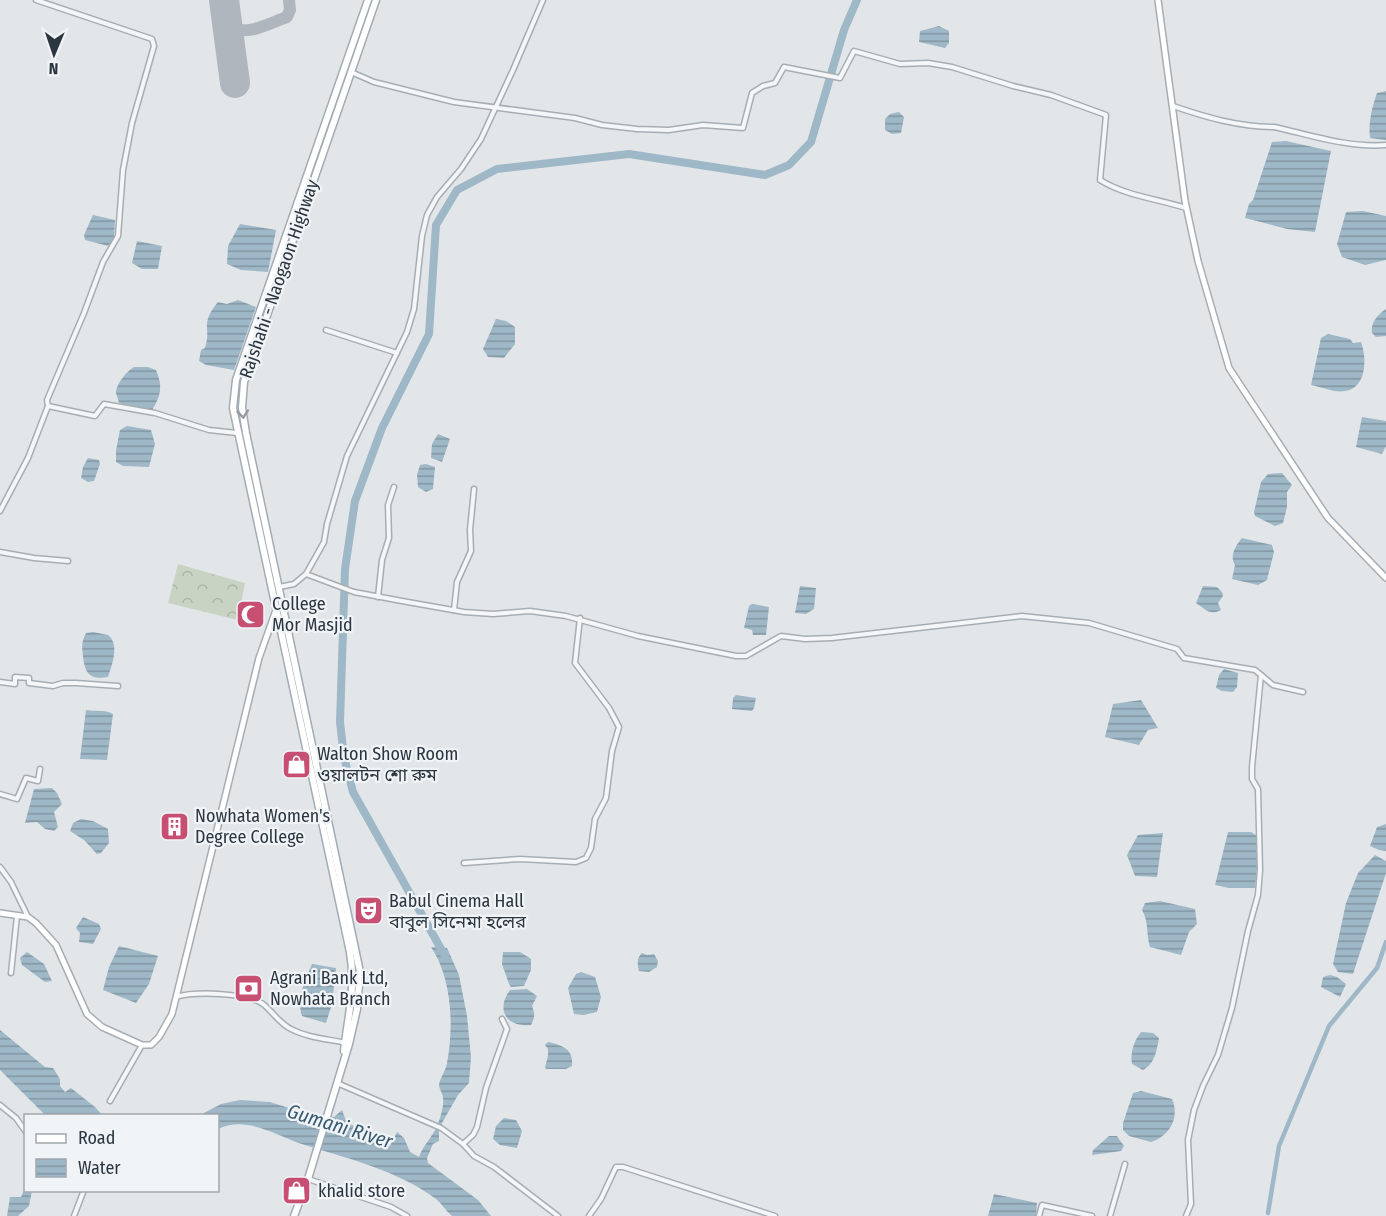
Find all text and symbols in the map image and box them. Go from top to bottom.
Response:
north arrow [24,24,84,84]
text: N [48,59,59,78]
street label: Rajshahi - Naogaon Highway [235,177,323,381]
one-way arrow [237,410,249,419]
place label: College Mor Masjid [272,593,353,636]
mosque icon: College Mor Masjid [235,598,267,630]
place label: Walton Show Room ওয়ালটন শো রুম [317,743,458,786]
shop icon: Walton Show Room ওয়ালটন শো রুম [280,748,312,780]
place label: Nowhata Women's Degree College [195,805,331,848]
building icon: Nowhata Women's Degree College [158,810,190,842]
place label: Babul Cinema Hall বাবুল সিনেমা হলের [388,890,526,933]
theatre icon: Babul Cinema Hall বাবুল সিনেমা হলের [352,895,384,927]
place label: Agrani Bank Ltd, Nowhata Branch [270,967,390,1010]
bank icon: Agrani Bank Ltd, Nowhata Branch [233,972,265,1004]
water label: Gumani River [285,1099,396,1154]
legend [24,1114,219,1192]
text: Road [78,1127,115,1149]
text: Water [78,1157,121,1179]
shop icon: khalid store [281,1175,313,1207]
place label: khalid store [318,1180,405,1202]

